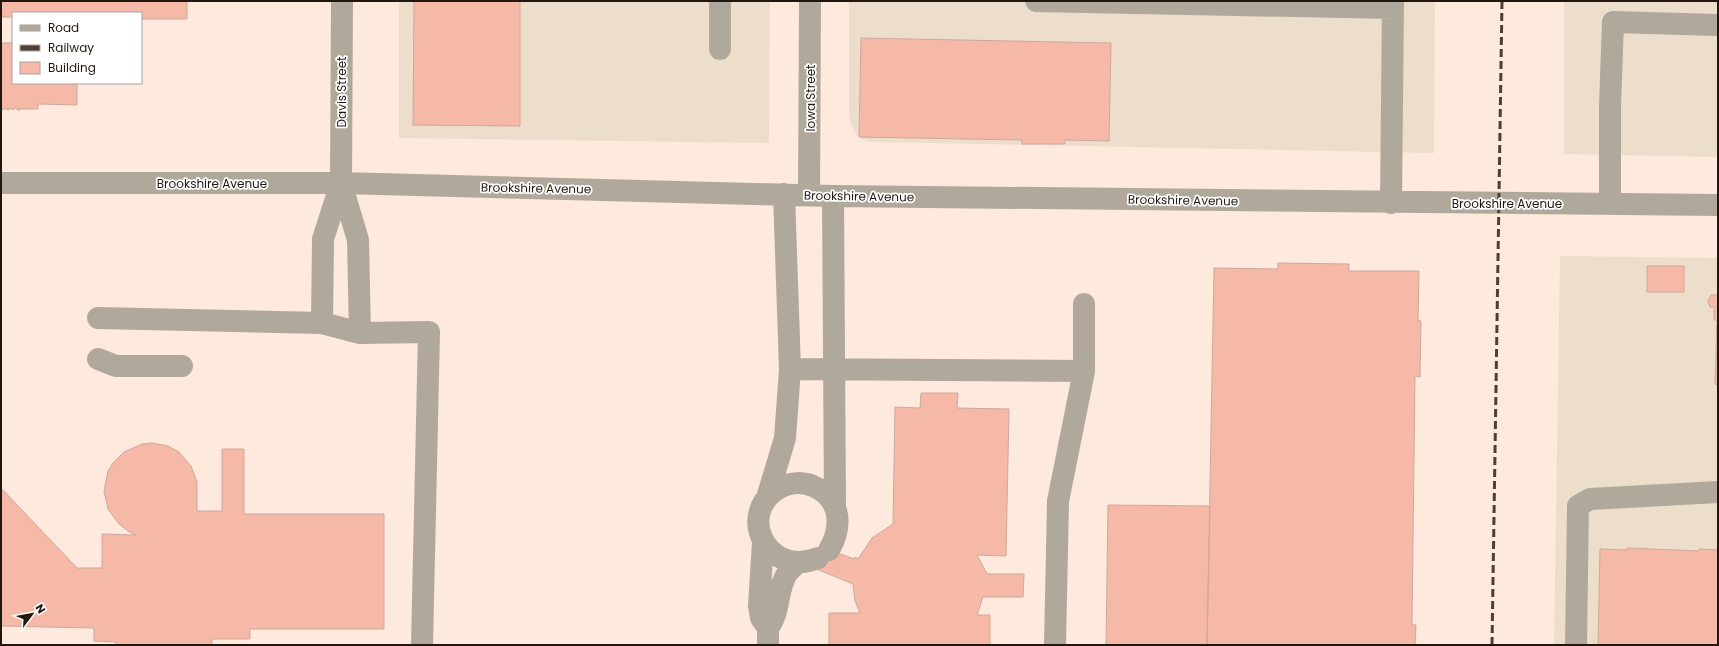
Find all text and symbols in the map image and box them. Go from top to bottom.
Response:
legend [12,12,142,84]
text: Road [48,19,79,36]
text: Railway [48,39,94,56]
street label: Davis Street [333,57,350,127]
text: Building [48,59,96,76]
street label: Iowa Street [802,65,819,131]
street label: Brookshire Avenue [157,175,267,192]
street label: Brookshire Avenue [481,179,591,197]
street label: Brookshire Avenue [804,187,914,205]
street label: Brookshire Avenue [1128,191,1238,209]
street label: Brookshire Avenue [1452,195,1562,212]
north arrow [12,594,52,634]
text: N [32,601,49,616]

